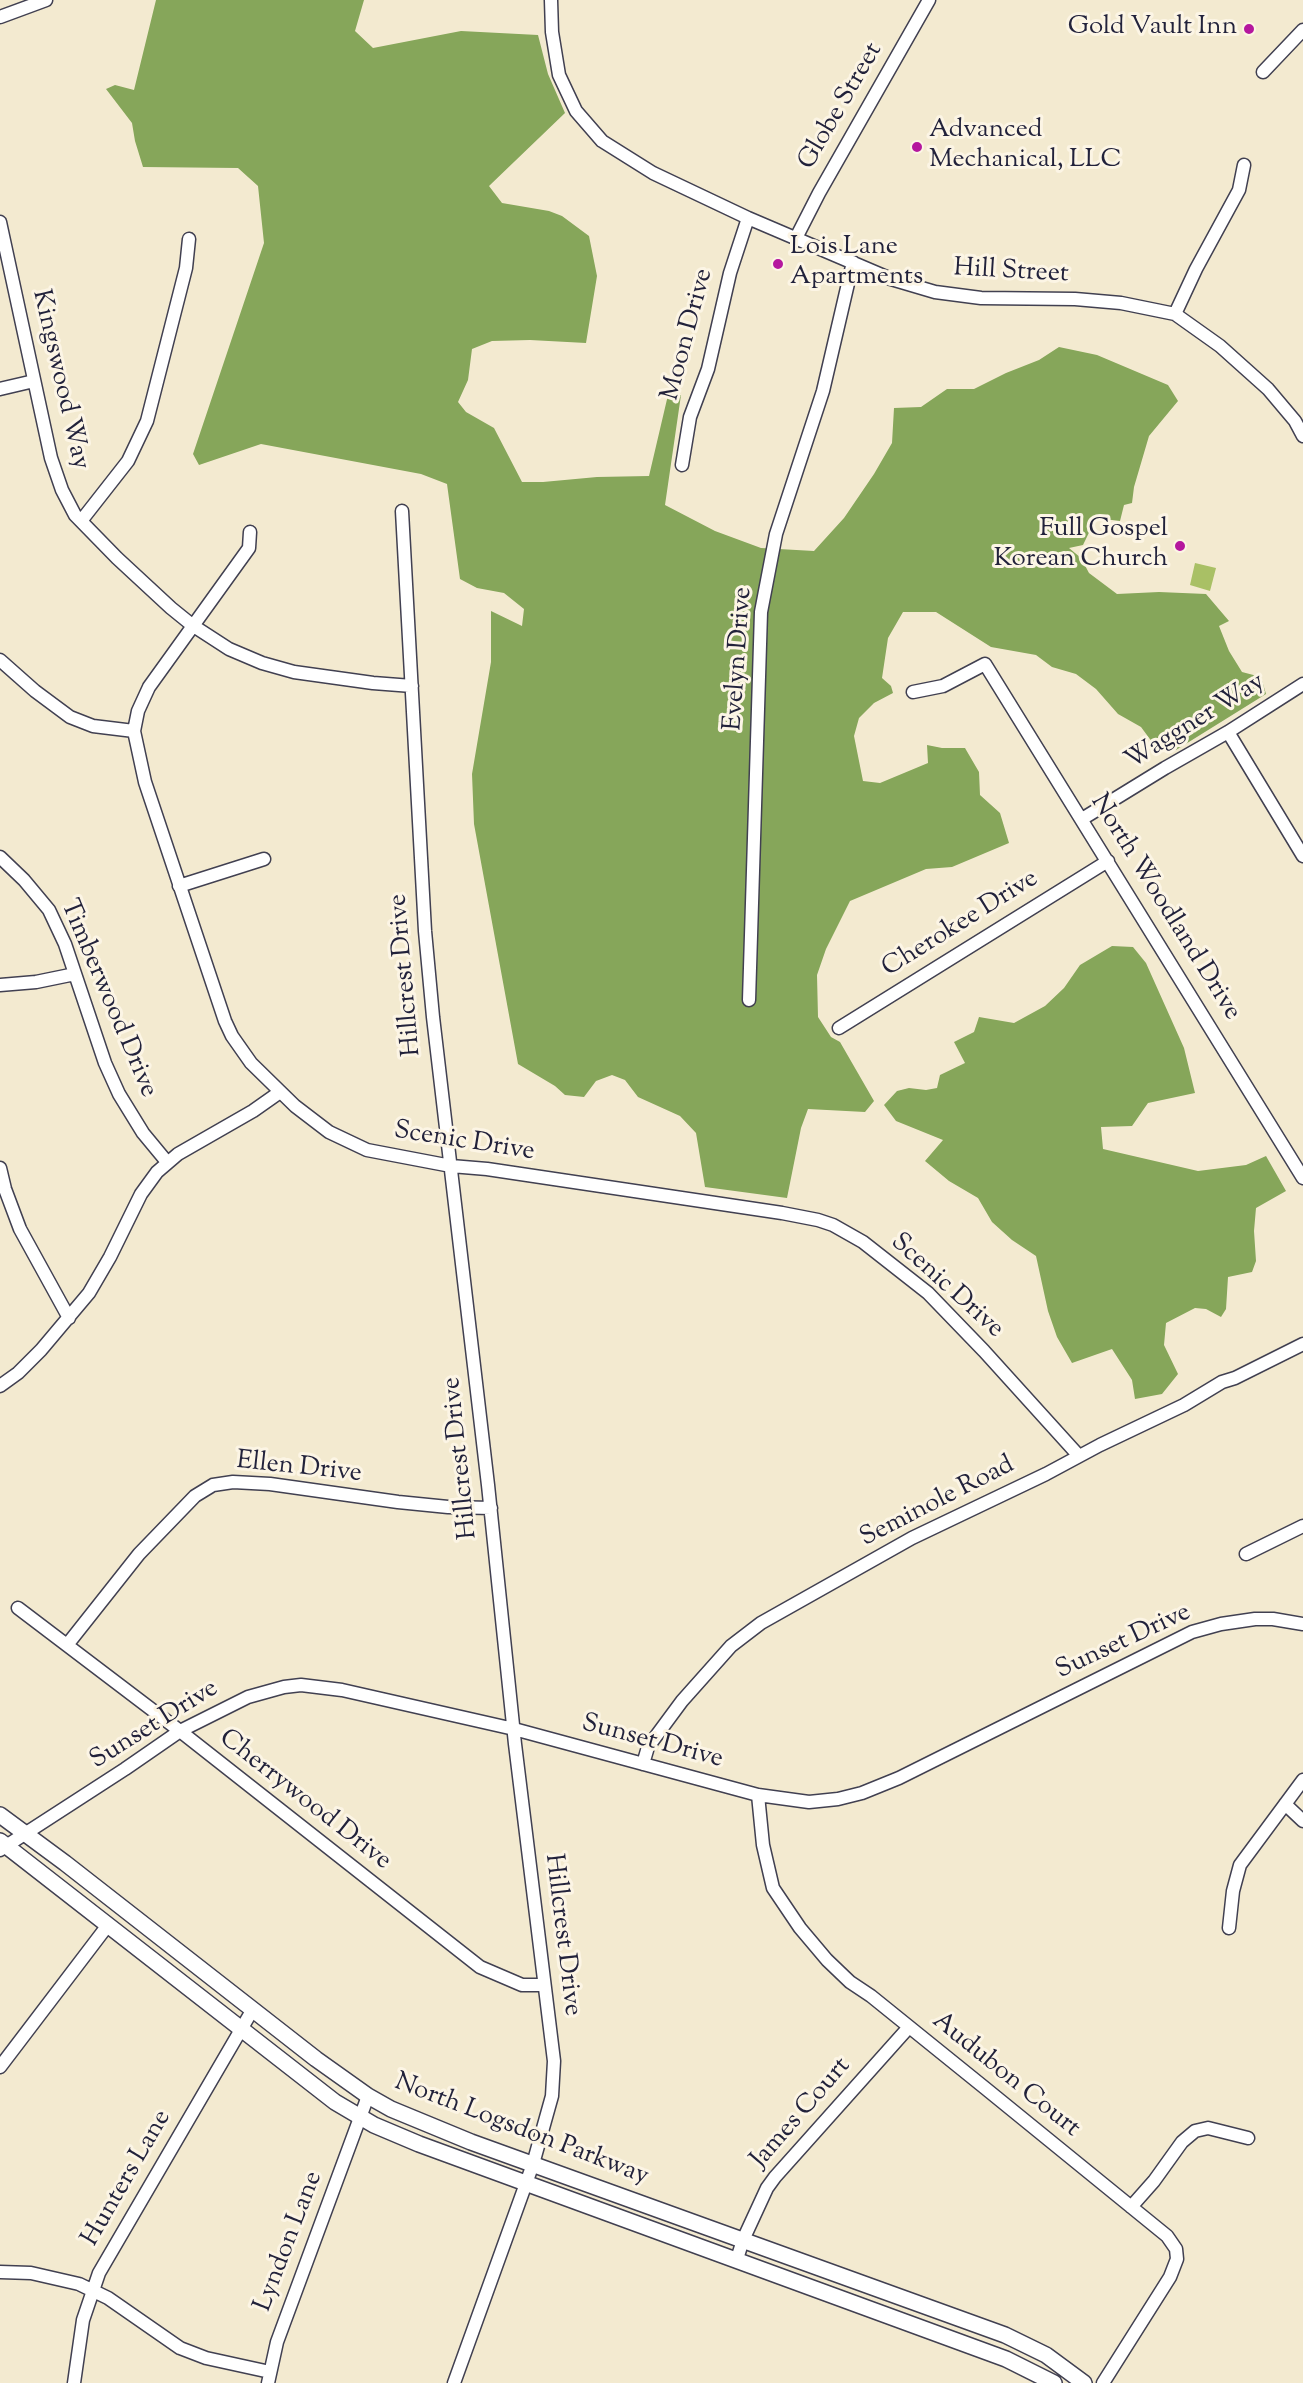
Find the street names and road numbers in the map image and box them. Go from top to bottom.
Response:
street label: Globe Street [793,38,891,176]
street label: Hill Street [953,254,1069,292]
street label: Moon Drive [656,266,722,404]
street label: Kingswood Way [23,287,95,473]
street label: Evelyn Drive [719,586,761,732]
street label: Waggner Way [1120,668,1272,778]
street label: North Woodland Drive [1082,789,1246,1027]
street label: Cherokee Drive [877,865,1045,985]
street label: Hillcrest Drive [384,892,430,1058]
street label: Timberwood Drive [51,895,163,1103]
street label: Scenic Drive [392,1116,536,1170]
street label: Scenic Drive [883,1228,1009,1346]
street label: Hillcrest Drive [438,1375,486,1541]
street label: Ellen Drive [235,1447,363,1491]
street label: Seminole Road [856,1451,1020,1555]
street label: Sunset Drive [1052,1598,1196,1688]
street label: Sunset Drive [85,1674,225,1778]
street label: Sunset Drive [578,1709,726,1777]
street label: Cherrywood Drive [211,1724,397,1878]
street label: Hillcrest Drive [536,1852,586,2018]
street label: Audubon Court [925,2007,1085,2145]
street label: James Court [745,2052,859,2176]
street label: North Logsdon Parkway [390,2068,652,2194]
street label: Hunters Lane [76,2105,180,2253]
street label: Lyndon Lane [249,2168,331,2316]

